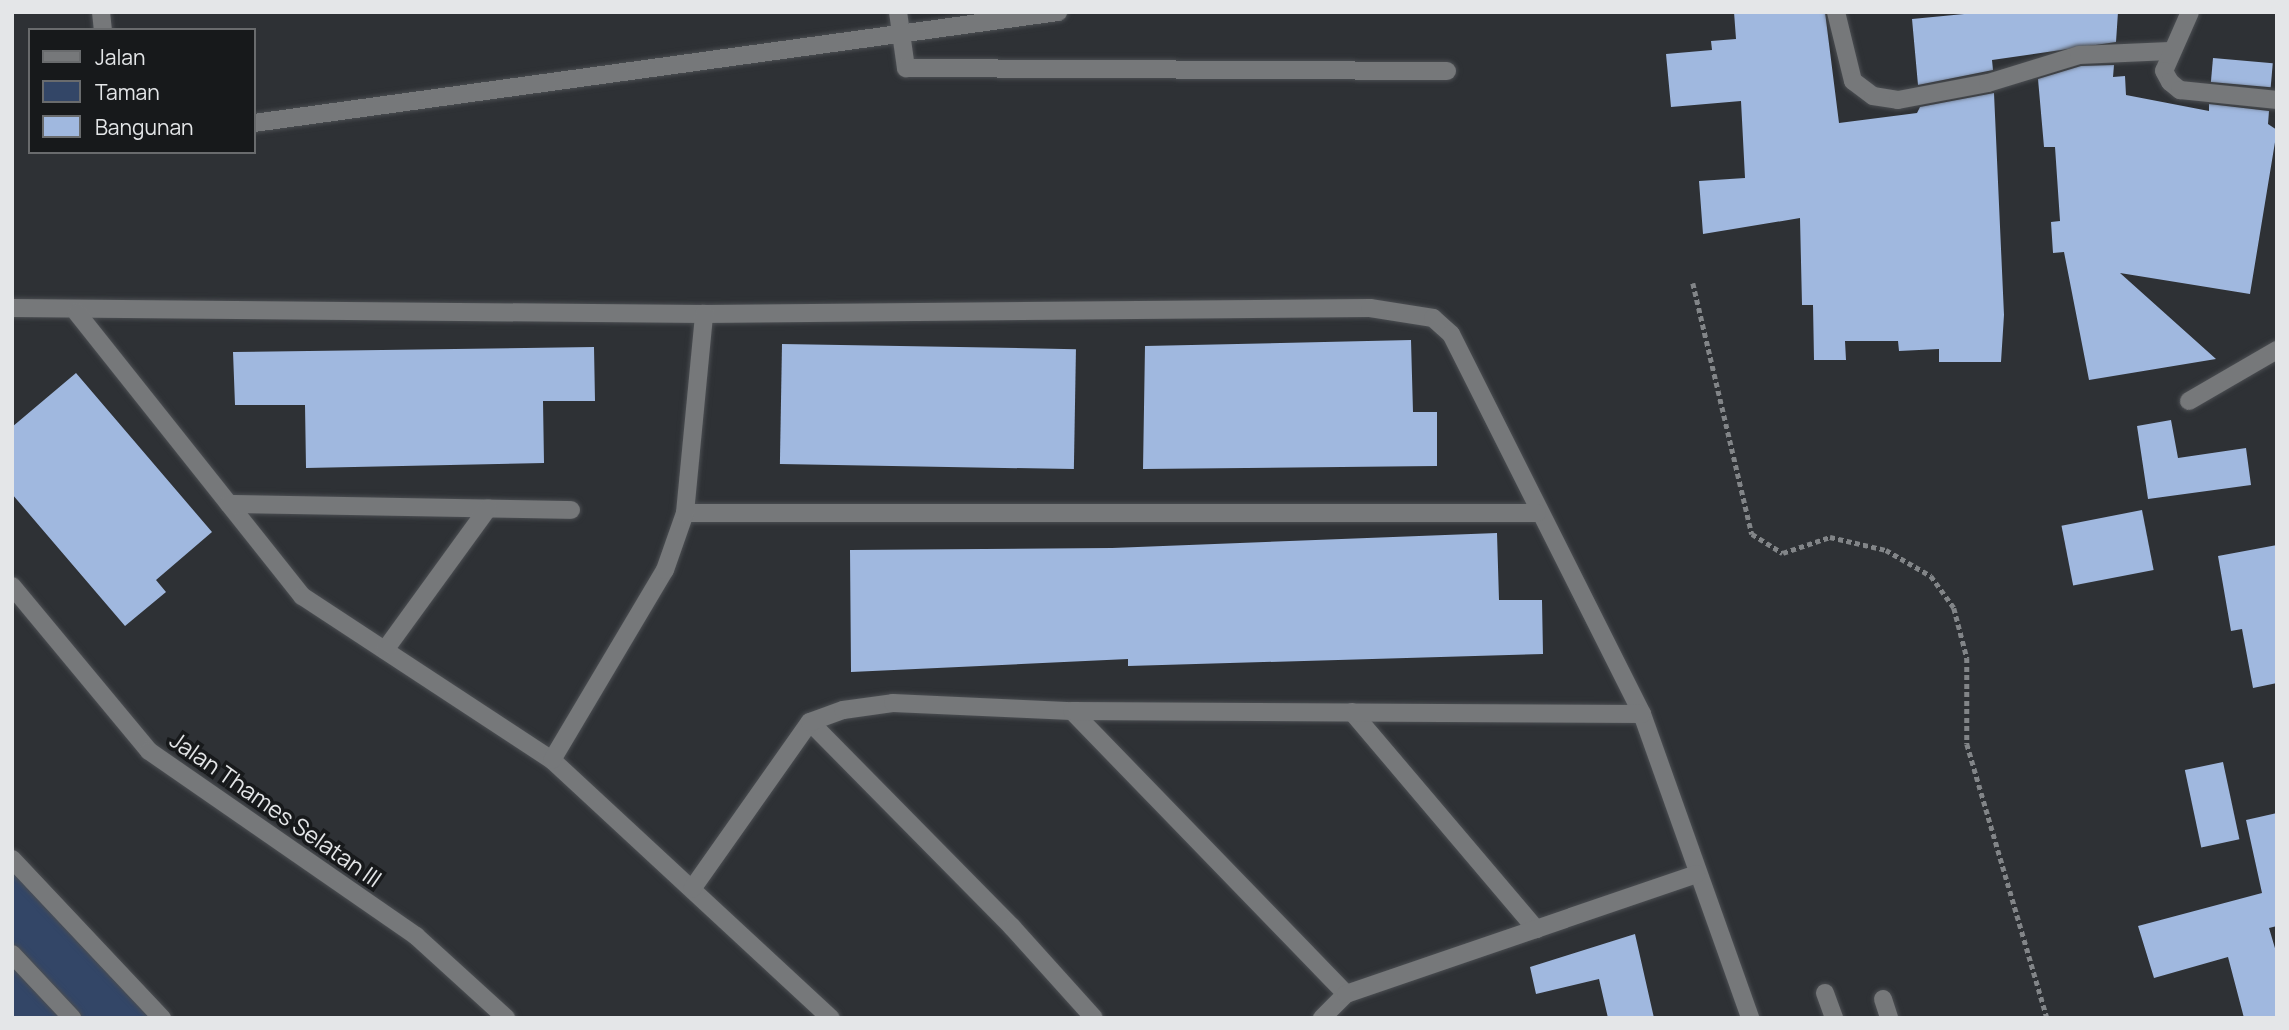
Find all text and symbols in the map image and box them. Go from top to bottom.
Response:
legend [28,28,256,154]
text: Jalan [95,43,145,71]
text: Taman [95,78,160,106]
text: Bangunan [95,113,194,141]
street label: Jalan Thames Selatan III [165,726,387,892]

